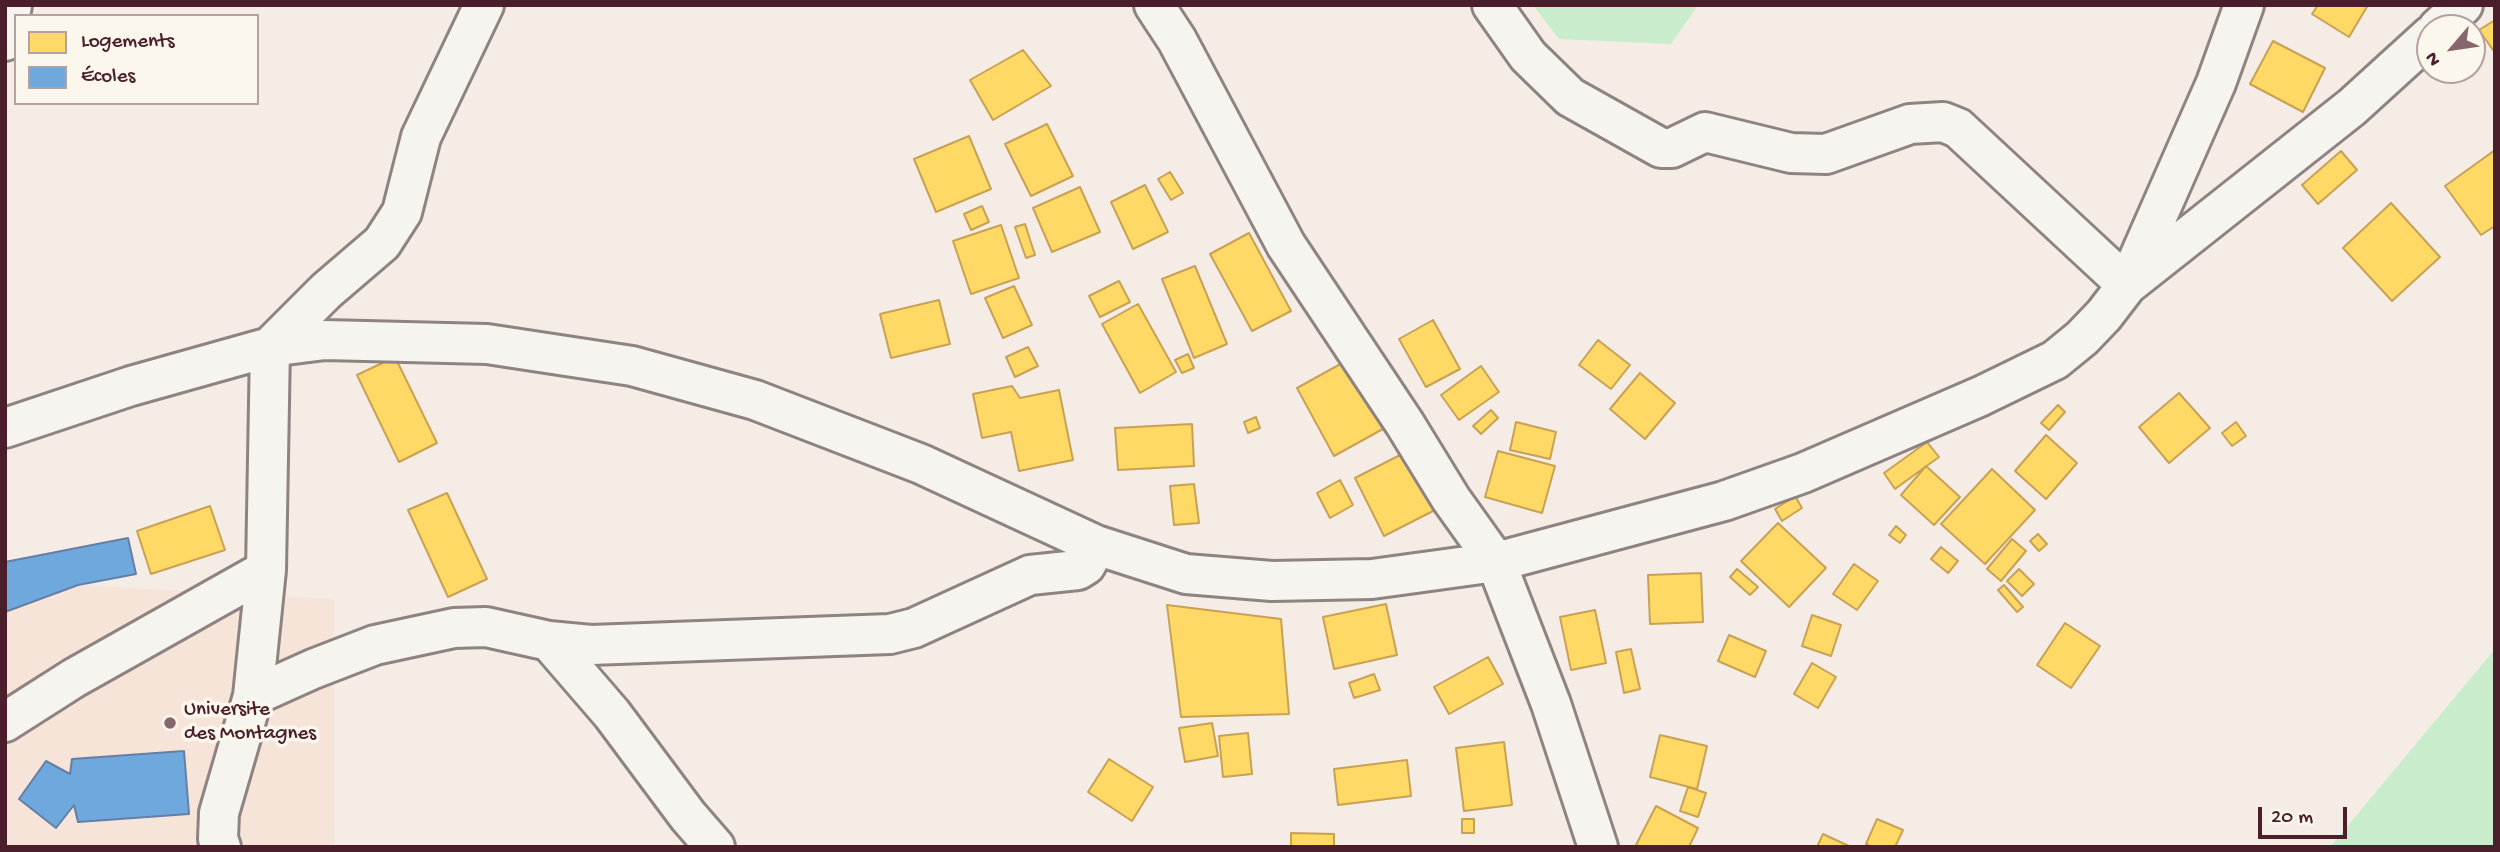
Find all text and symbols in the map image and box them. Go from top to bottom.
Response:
legend [14,14,259,105]
north arrow [2416,14,2486,84]
text: Logements [81,30,174,55]
text: N [2421,47,2447,69]
text: Écoles [81,65,135,90]
place label: Universite des Montagnes [184,698,316,748]
marker: Universite des Montagnes [162,715,178,731]
scale bar [2262,792,2351,836]
text: 20 m [2271,806,2313,831]

